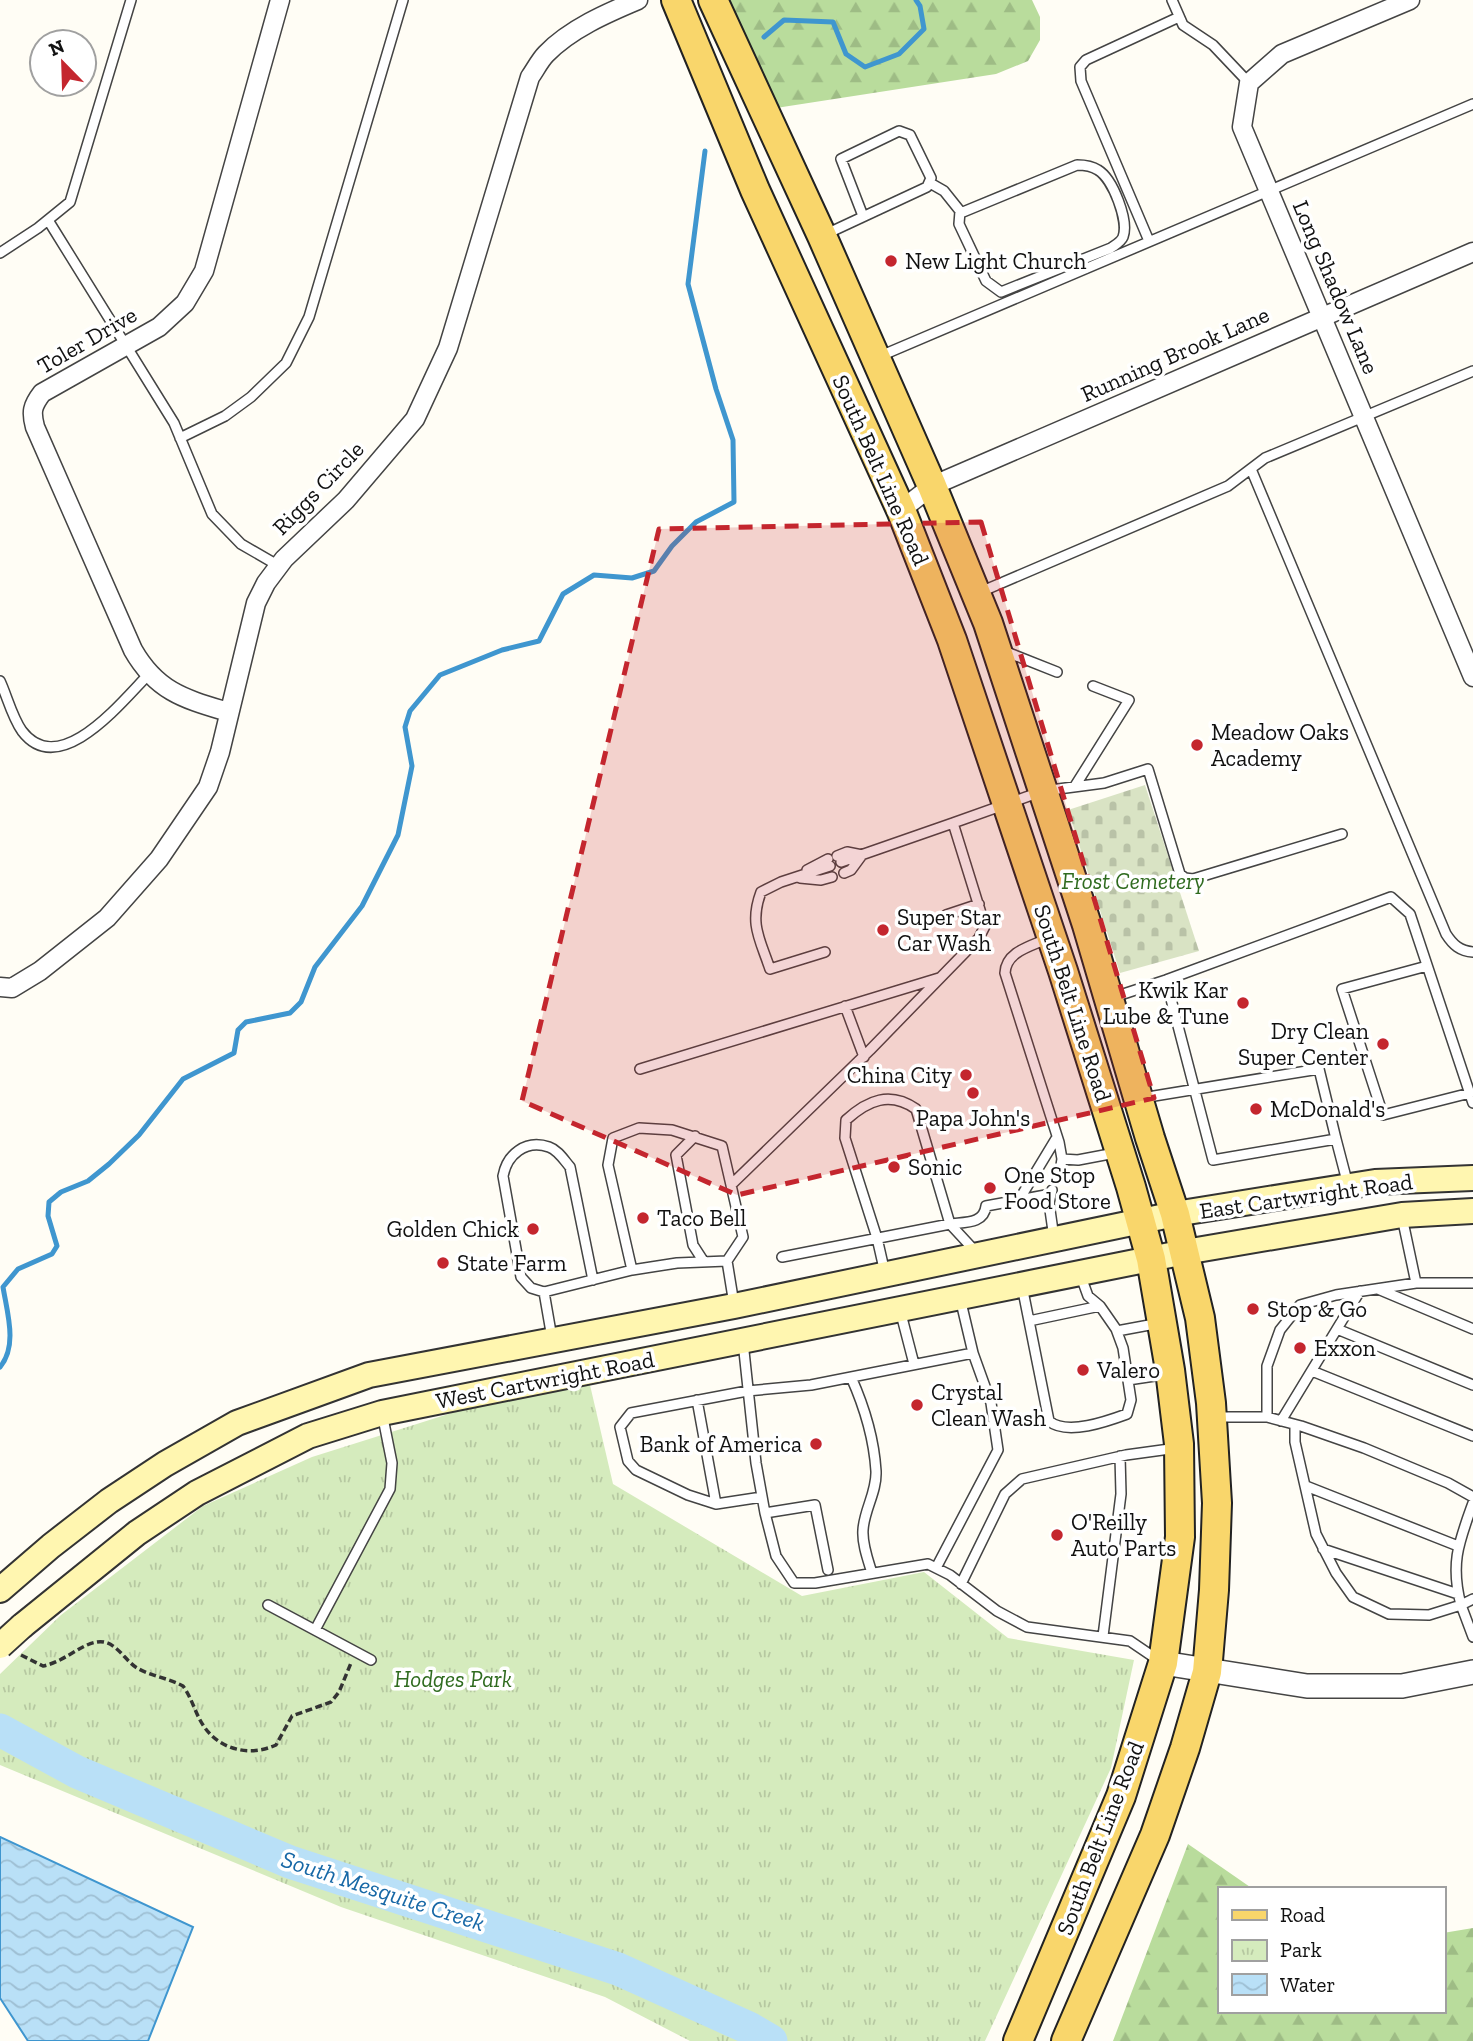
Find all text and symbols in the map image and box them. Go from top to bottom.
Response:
north arrow [28,28,98,98]
text: N [45,34,68,61]
street label: Long Shadow Lane [1287,196,1385,378]
place label: New Light Church [905,247,1087,275]
marker: New Light Church [883,253,899,269]
street label: Toler Drive [32,300,142,380]
street label: Running Brook Lane [1077,300,1273,408]
street label: South Belt Line Road [826,370,936,570]
street label: Riggs Circle [266,435,370,541]
place label: Meadow Oaks Academy [1211,718,1349,772]
marker: Meadow Oaks Academy [1189,737,1205,753]
park label: Frost Cemetery [1061,867,1205,895]
street label: South Belt Line Road [1028,901,1118,1105]
place label: Super Star Car Wash [897,903,1002,957]
marker: Super Star Car Wash [875,922,891,938]
place label: Kwik Kar Lube & Tune [1103,976,1229,1030]
marker: Kwik Kar Lube & Tune [1235,995,1251,1011]
place label: Dry Clean Super Center [1238,1017,1369,1071]
marker: Dry Clean Super Center [1375,1036,1391,1052]
place label: China City [847,1061,952,1089]
marker: China City [958,1067,974,1083]
marker: Papa John's [965,1085,981,1101]
place label: McDonald's [1270,1095,1385,1123]
marker: McDonald's [1248,1101,1264,1117]
place label: Papa John's [916,1104,1030,1132]
place label: Sonic [908,1153,962,1181]
marker: Sonic [886,1159,902,1175]
place label: One Stop Food Store [1004,1161,1111,1215]
street label: East Cartwright Road [1198,1167,1415,1225]
marker: One Stop Food Store [982,1180,998,1196]
place label: Taco Bell [657,1204,746,1232]
marker: Taco Bell [635,1210,651,1226]
place label: Golden Chick [387,1215,519,1243]
marker: Golden Chick [525,1221,541,1237]
place label: State Farm [457,1249,567,1277]
marker: State Farm [435,1255,451,1271]
place label: Stop & Go [1267,1295,1367,1323]
marker: Stop & Go [1245,1301,1261,1317]
place label: Exxon [1314,1334,1376,1362]
marker: Exxon [1292,1340,1308,1356]
street label: West Cartwright Road [434,1345,657,1415]
place label: Valero [1096,1356,1160,1384]
marker: Valero [1075,1362,1091,1378]
place label: Crystal Clean Wash [931,1378,1046,1432]
marker: Crystal Clean Wash [909,1397,925,1413]
place label: Bank of America [640,1430,802,1458]
marker: Bank of America [808,1436,824,1452]
place label: O'Reilly Auto Parts [1071,1508,1176,1562]
marker: O'Reilly Auto Parts [1049,1527,1065,1543]
park label: Hodges Park [394,1665,512,1693]
street label: South Belt Line Road [1050,1737,1150,1939]
water label: South Mesquite Creek [278,1844,489,1937]
legend [1218,1887,1445,2013]
text: Road [1280,1902,1326,1927]
text: Park [1280,1937,1322,1962]
text: Water [1280,1972,1335,1997]

